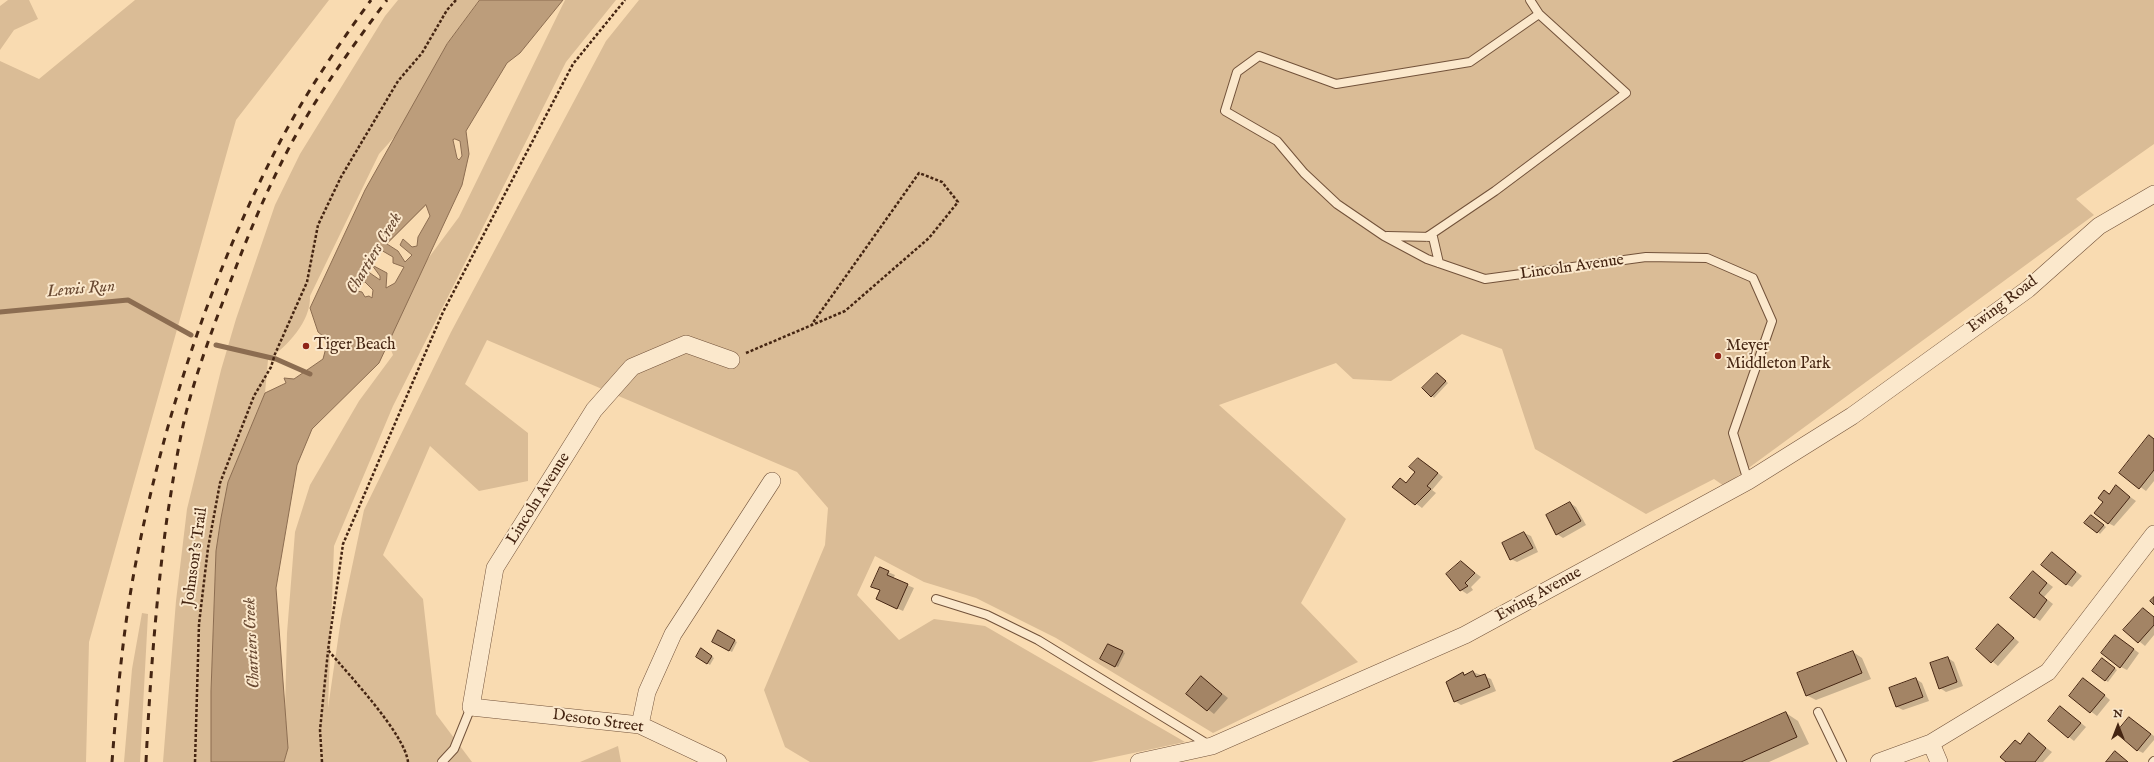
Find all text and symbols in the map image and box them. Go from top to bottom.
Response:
water label: Chartiers Creek [343,210,407,298]
street label: Lincoln Avenue [1519,251,1625,285]
street label: Ewing Road [1964,273,2042,337]
water label: Lewis Run [46,277,116,303]
place label: Tiger Beach [314,336,396,356]
place label: Meyer Middleton Park [1726,337,1830,375]
marker: Tiger Beach [301,341,311,351]
marker: Meyer Middleton Park [1713,351,1723,361]
street label: Lincoln Avenue [503,449,575,549]
street label: Johnson's Trail [180,506,212,608]
street label: Ewing Avenue [1493,564,1585,626]
water label: Chartiers Creek [240,597,266,689]
street label: Desoto Street [551,706,645,738]
north arrow [2098,706,2138,746]
text: N [2113,707,2123,721]

